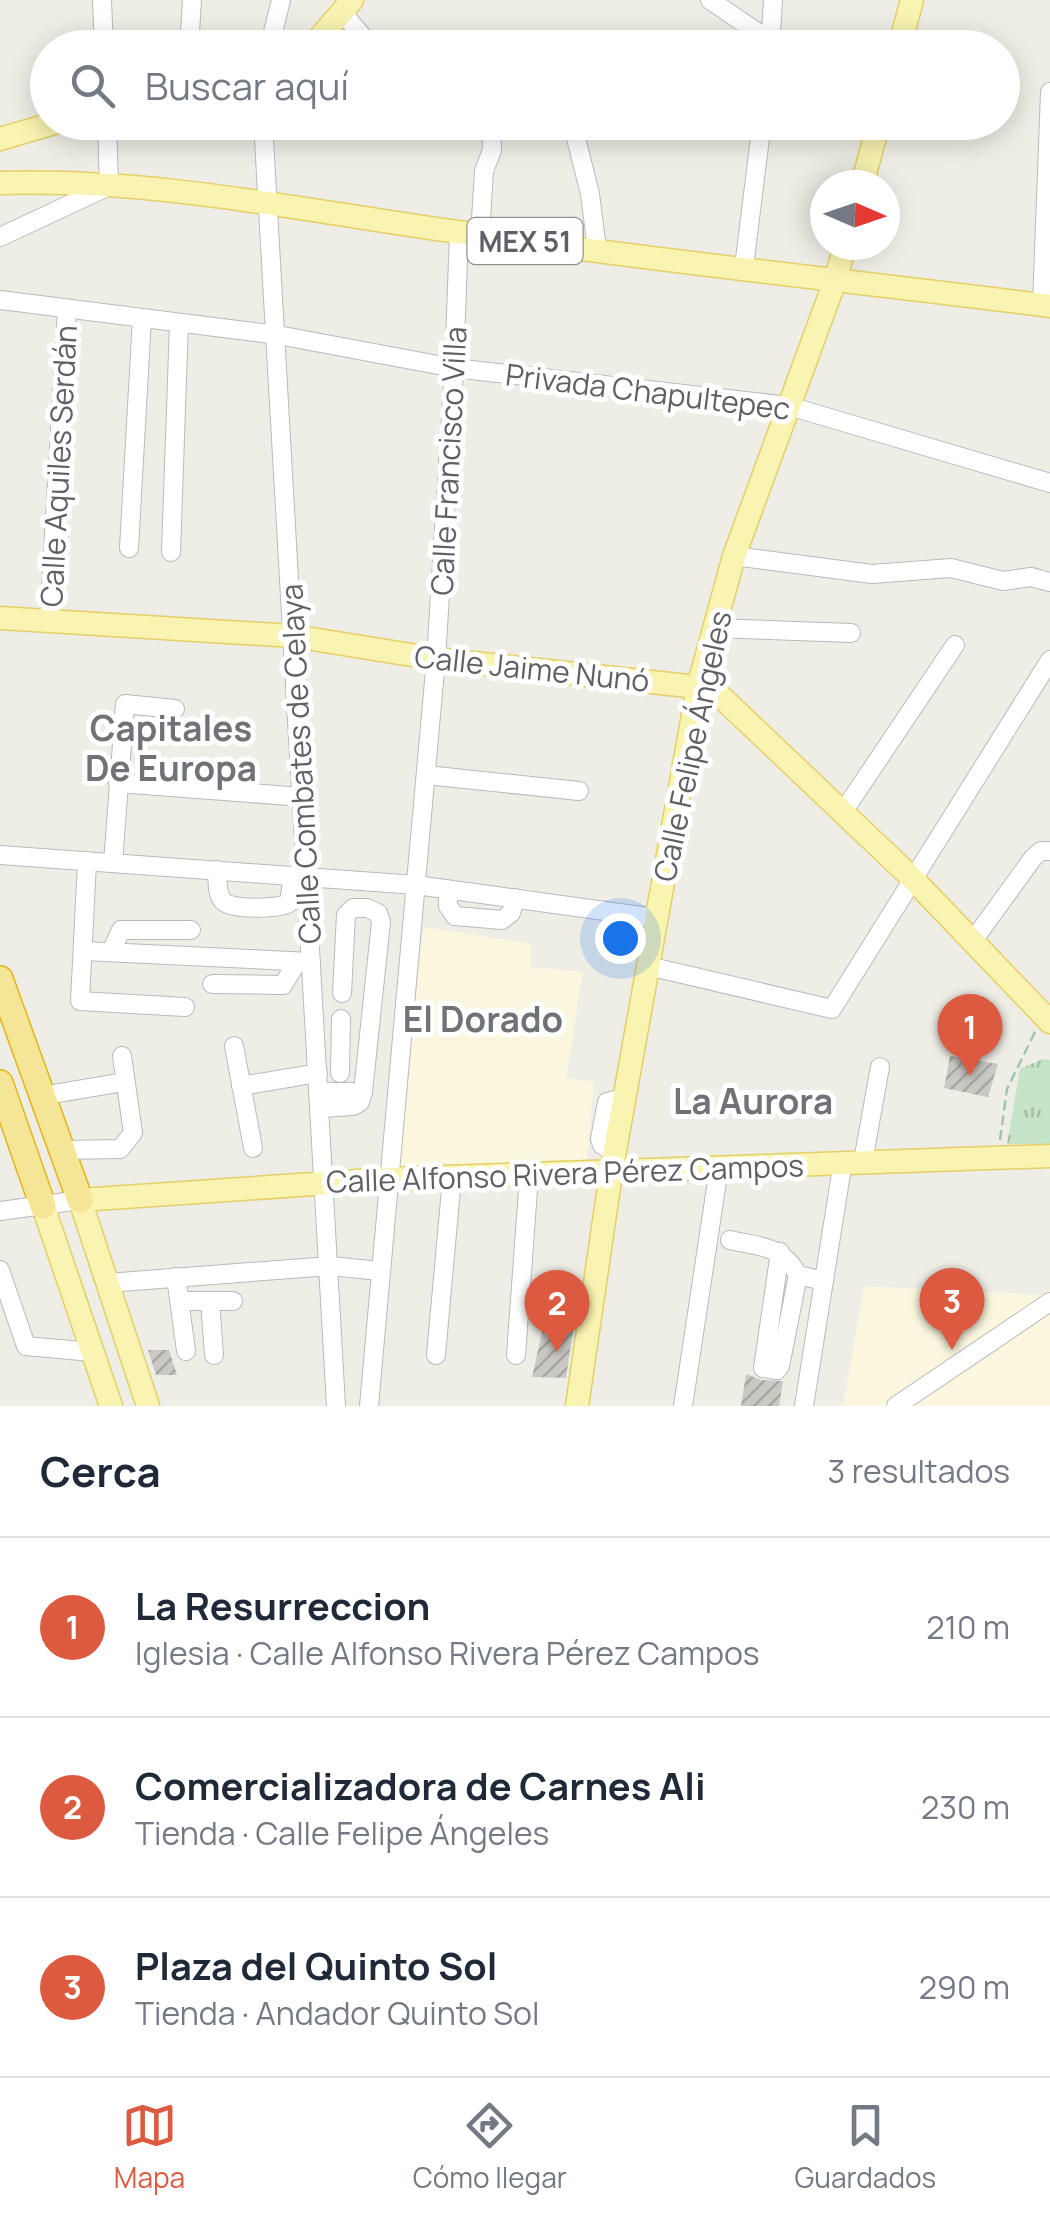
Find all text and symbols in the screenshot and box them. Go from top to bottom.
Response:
search box [30,30,1020,140]
icon: search [65,58,120,113]
text: Buscar aquí [145,59,349,111]
north arrow [810,170,900,260]
road number: MEX 51 [468,218,582,264]
street label: Calle Aquiles Serdán [30,324,86,608]
street label: Calle Francisco Villa [420,325,476,597]
street label: Privada Chapultepec [503,353,793,429]
street label: Calle Combates de Celaya [270,583,330,945]
street label: Calle Felipe Ángeles [643,607,741,885]
street label: Calle Jaime Nunó [413,635,651,701]
district label: Capitales De Europa [85,704,257,792]
your location [595,913,646,964]
pin: 1 [938,994,1002,1076]
district label: El Dorado [403,995,563,1043]
district label: La Aurora [673,1077,833,1125]
street label: Calle Alfonso Rivera Pérez Campos [325,1144,805,1202]
pin: 3 [920,1268,984,1350]
pin: 2 [524,1270,590,1352]
text: Cerca [40,1442,161,1500]
text: 3 resultados [828,1449,1010,1493]
text: La Resurreccion [135,1579,430,1631]
text: 1 [65,1605,80,1649]
text: 210 m [926,1605,1010,1649]
text: Iglesia · Calle Alfonso Rivera Pérez Campos [135,1631,760,1675]
text: Comercializadora de Carnes Ali [135,1759,706,1811]
text: 2 [63,1785,82,1829]
text: 230 m [921,1785,1010,1829]
text: Tienda · Calle Felipe Ángeles [135,1811,549,1855]
text: Plaza del Quinto Sol [135,1939,497,1991]
text: 3 [63,1965,82,2009]
text: 290 m [919,1965,1010,2009]
text: Tienda · Andador Quinto Sol [135,1991,539,2035]
tab: Mapa [114,2098,185,2196]
tab: Cómo llegar [413,2098,567,2196]
tab: Guardados [795,2098,936,2196]

